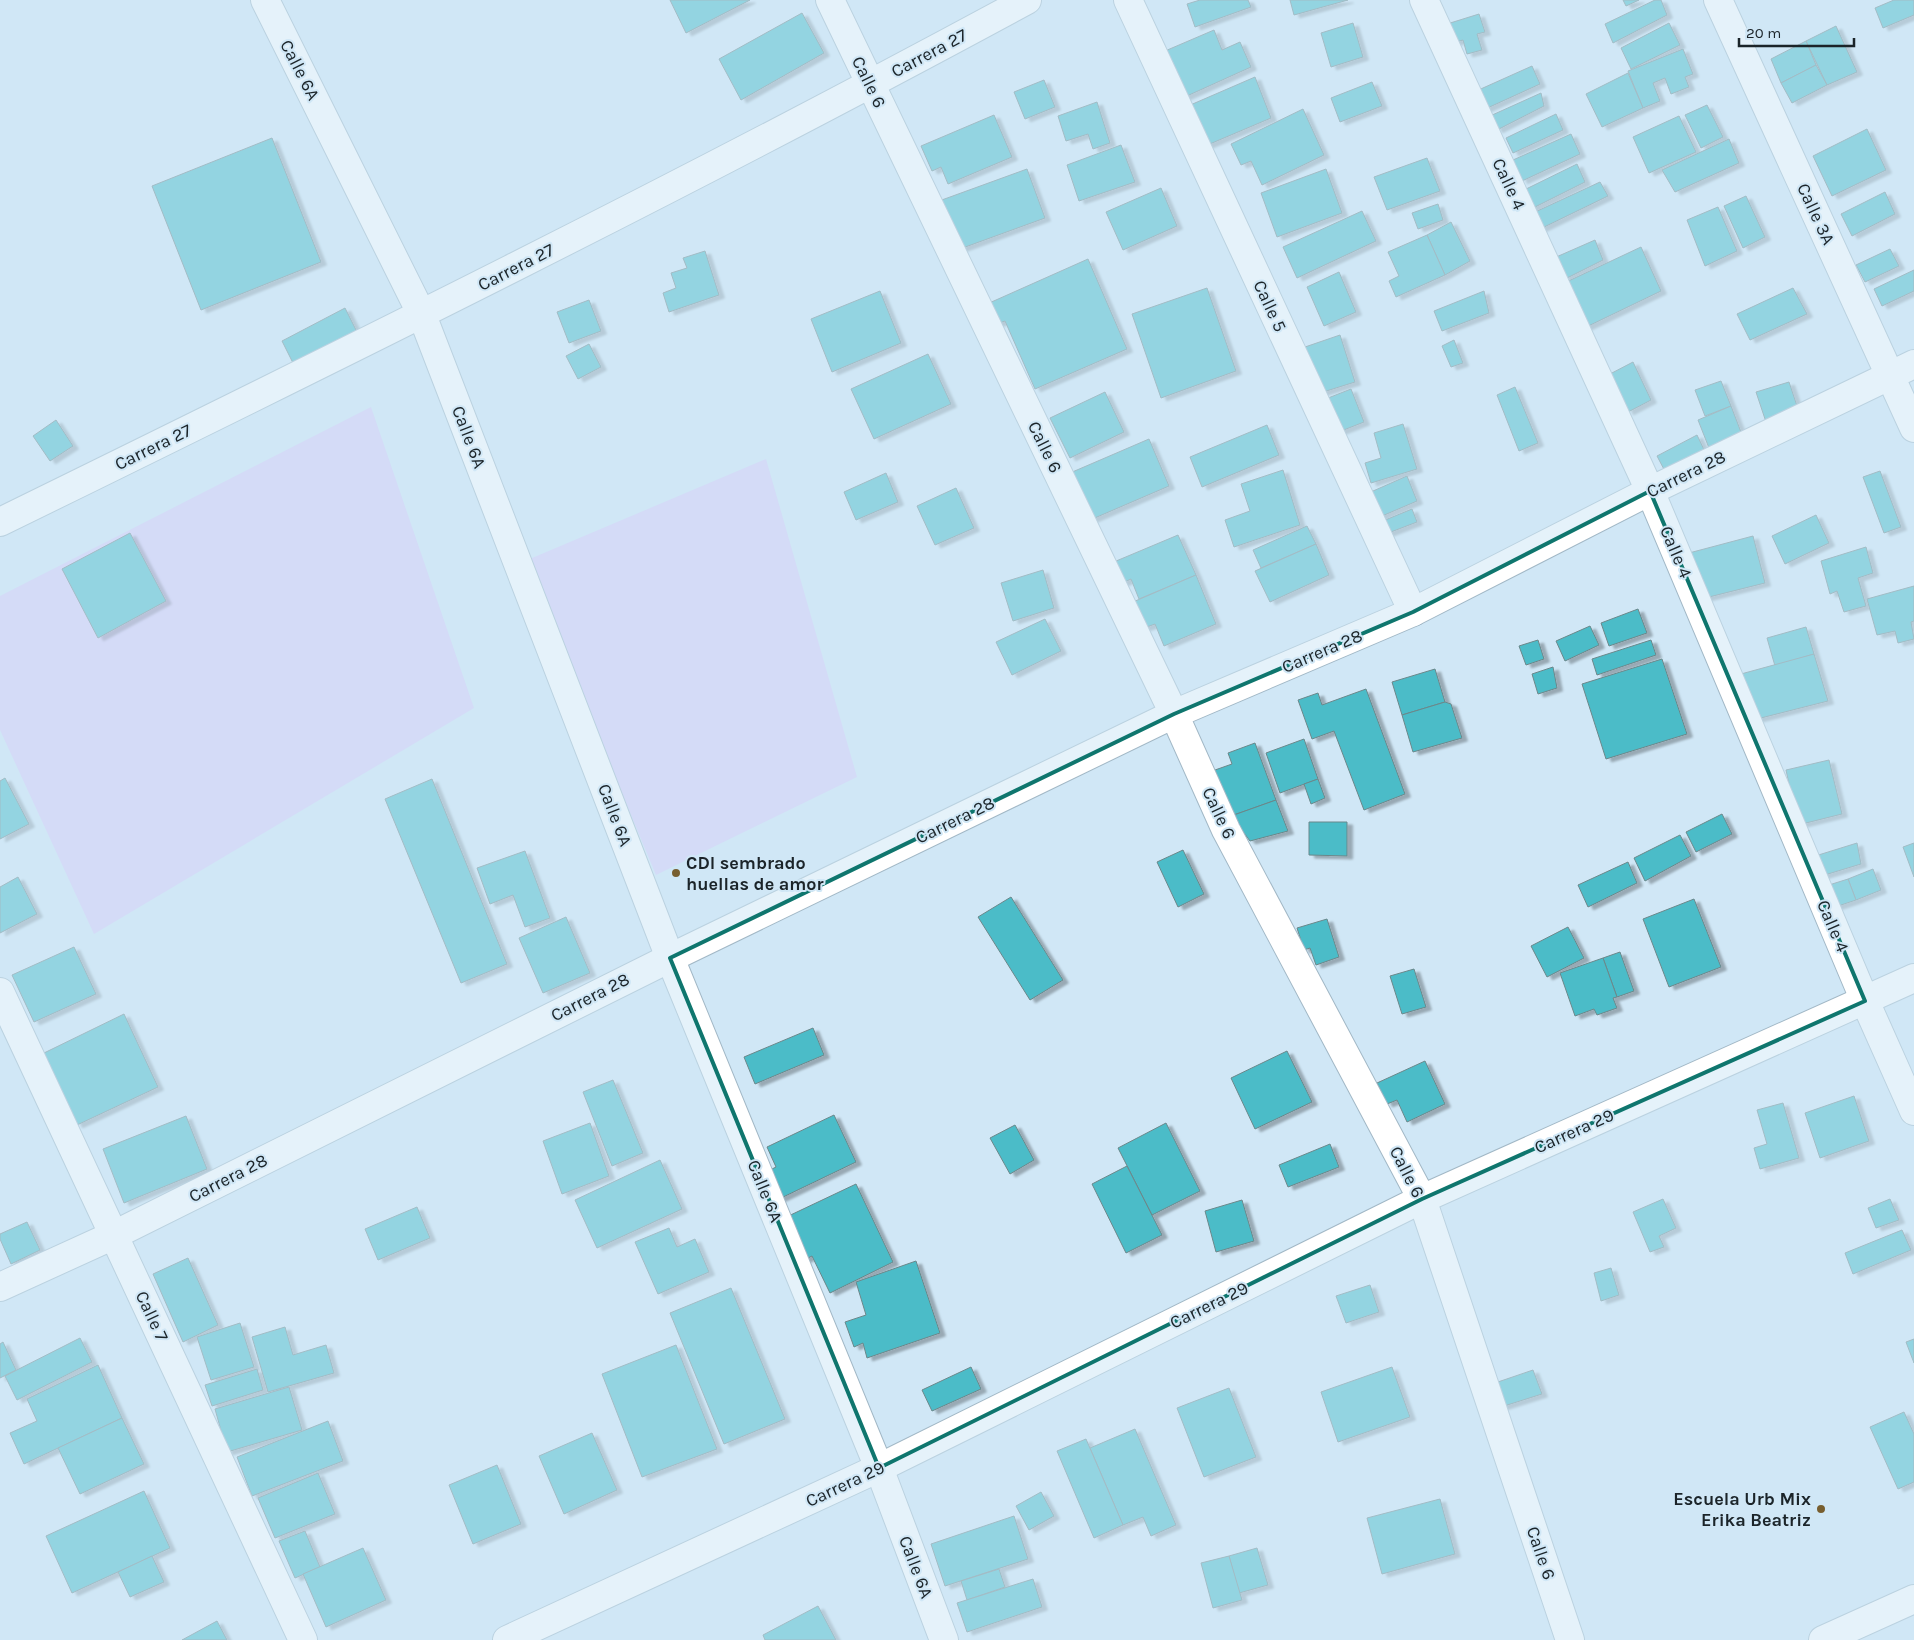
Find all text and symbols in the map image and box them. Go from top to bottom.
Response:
scale bar [1739,15,1854,47]
street label: Carrera 27 [887,24,971,82]
text: 20 m [1746,24,1781,42]
street label: Calle 6A [275,36,325,104]
street label: Calle 6 [847,53,891,111]
street label: Calle 4 [1487,155,1531,213]
street label: Calle 3A [1792,180,1840,248]
street label: Carrera 27 [474,238,558,296]
street label: Calle 5 [1248,277,1292,335]
street label: Calle 6A [447,403,491,471]
street label: Calle 6 [1023,418,1067,476]
street label: Carrera 27 [111,419,196,475]
street label: Carrera 28 [1643,445,1729,503]
street label: Calle 4 [1655,523,1697,581]
street label: Carrera 28 [1278,624,1366,678]
street label: Calle 6A [593,781,637,849]
street label: Calle 6 [1197,783,1241,843]
street label: Carrera 28 [912,791,998,849]
place label: CDI sembrado huellas de amor [686,852,824,895]
marker: CDI sembrado huellas de amor [670,867,682,879]
street label: Calle 4 [1812,897,1854,955]
street label: Carrera 28 [547,968,633,1026]
street label: Carrera 29 [1531,1104,1617,1158]
street label: Calle 6 [1385,1143,1429,1201]
street label: Carrera 28 [185,1149,271,1207]
street label: Calle 6A [743,1157,787,1225]
street label: Carrera 29 [1166,1277,1252,1333]
street label: Calle 7 [131,1287,173,1345]
street label: Carrera 29 [802,1456,888,1512]
place label: Escuela Urb Mix Erika Beatriz [1673,1488,1811,1531]
marker: Escuela Urb Mix Erika Beatriz [1815,1503,1827,1515]
street label: Calle 6 [1522,1523,1560,1583]
street label: Calle 6A [894,1533,938,1601]

